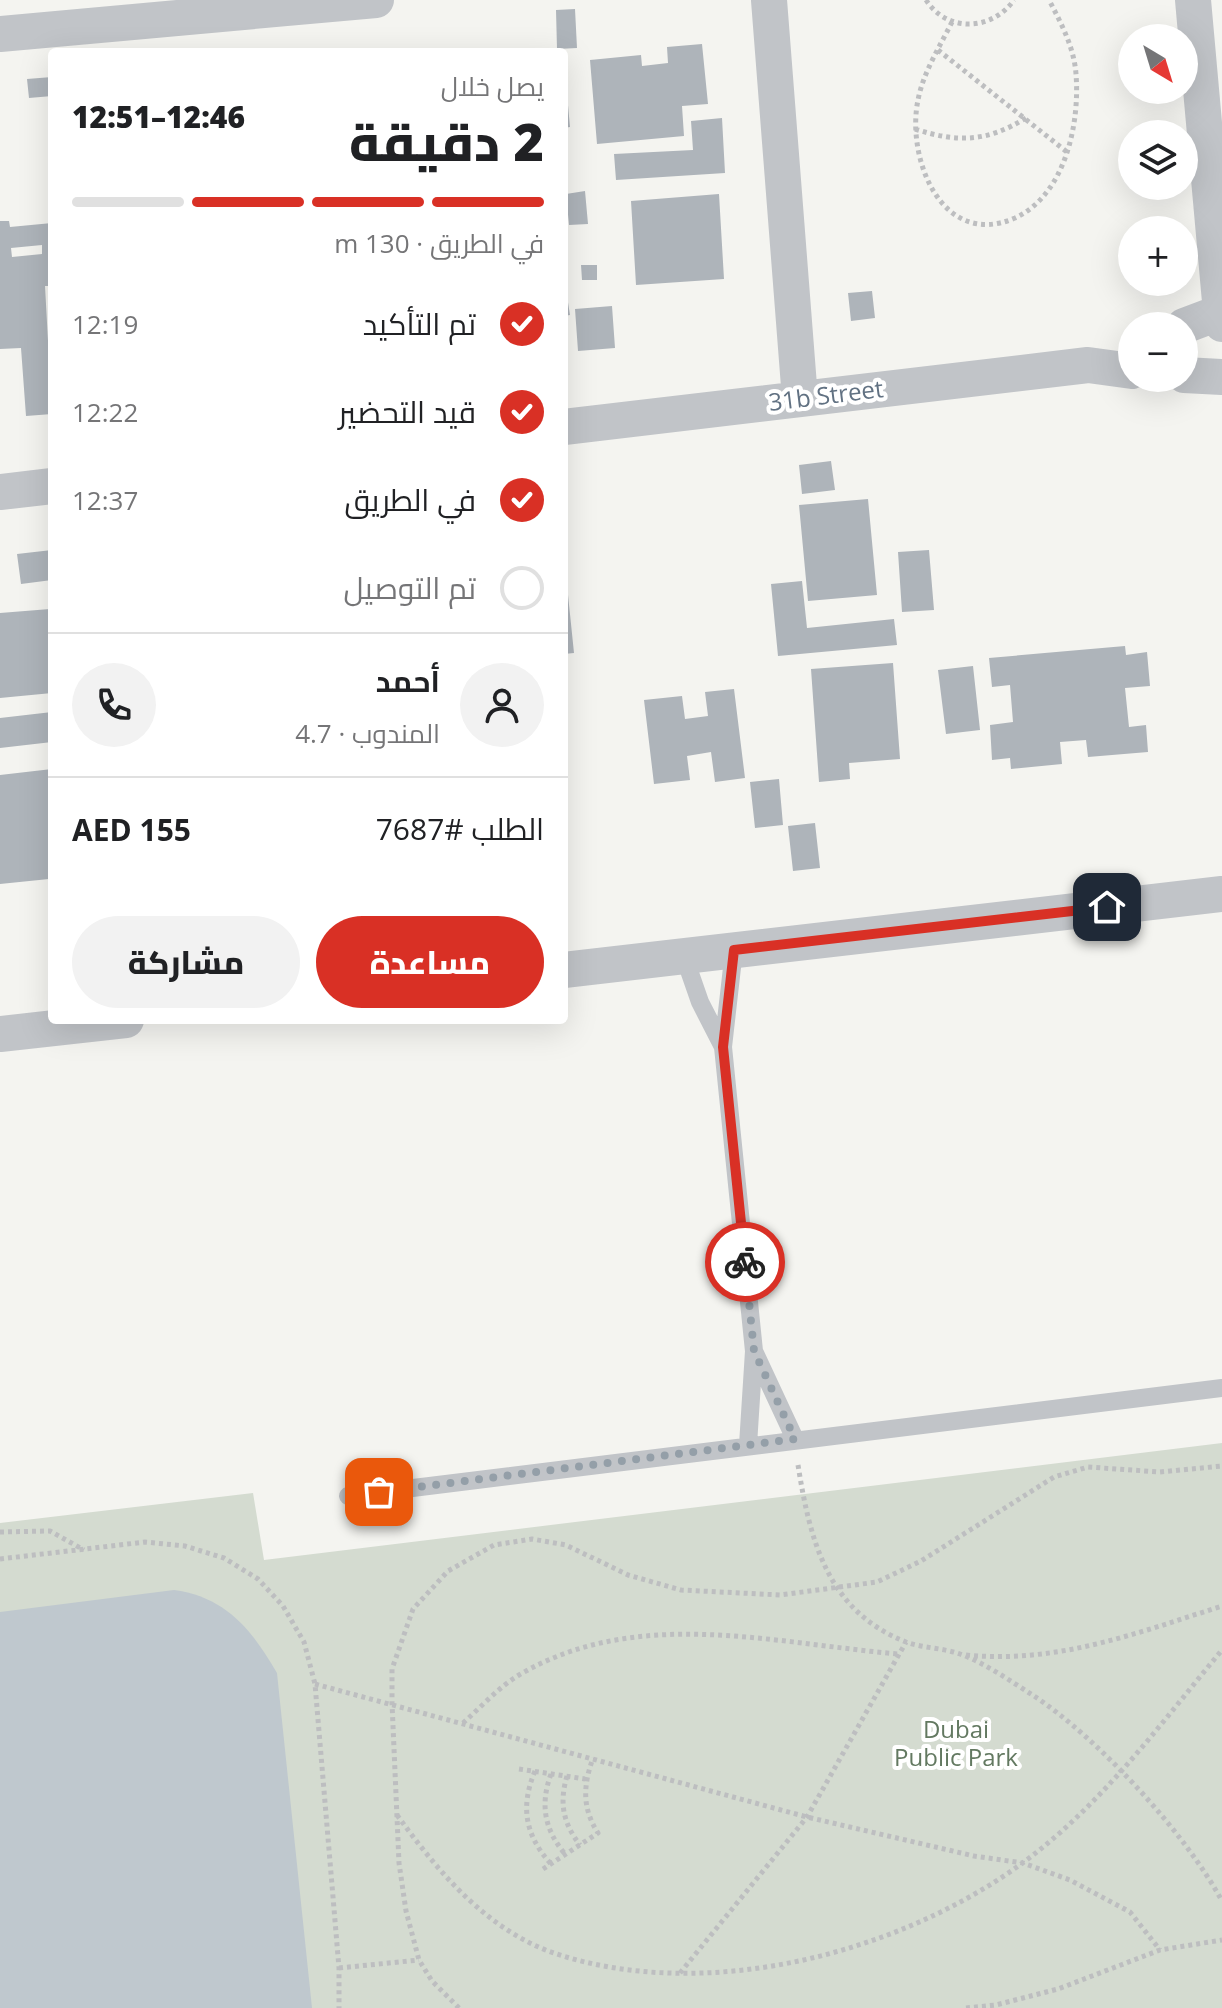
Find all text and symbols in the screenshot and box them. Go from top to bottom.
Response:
north arrow [1118,24,1198,104]
map controls [1118,24,1198,392]
text: يصل خلال [441,68,544,104]
text: 12:46–12:51 [72,96,245,137]
text: 2 دقيقة [349,105,544,176]
button: layers [1118,120,1198,200]
button: + [1118,216,1198,296]
text: في الطريق · 130 m [334,225,544,261]
icon: check [500,302,544,346]
text: تم التأكيد [363,303,476,344]
text: 12:19 [72,306,138,342]
button: − [1118,312,1198,392]
street label: 31b Street [767,371,885,418]
icon: check [500,390,544,434]
text: قيد التحضير [338,391,476,432]
text: 12:22 [72,394,138,430]
icon: check [500,478,544,522]
text: في الطريق [344,479,476,520]
text: 12:37 [72,482,138,518]
text: تم التوصيل [344,567,476,608]
text: أحمد [376,660,440,701]
button: phone [72,663,156,747]
button: person [460,663,544,747]
text: المندوب · 4.7 [295,715,440,751]
text: الطلب #7687 [376,808,544,849]
text: AED 155 [72,809,191,850]
pin [1073,873,1141,941]
icon: home [1085,885,1129,929]
button: مشاركة [72,916,300,1008]
button: مساعدة [316,916,544,1008]
courier [705,1222,785,1302]
icon: bike [723,1240,767,1284]
pin [345,1458,413,1526]
icon: bag [357,1470,401,1514]
park label: Dubai Public Park [894,1712,1018,1773]

